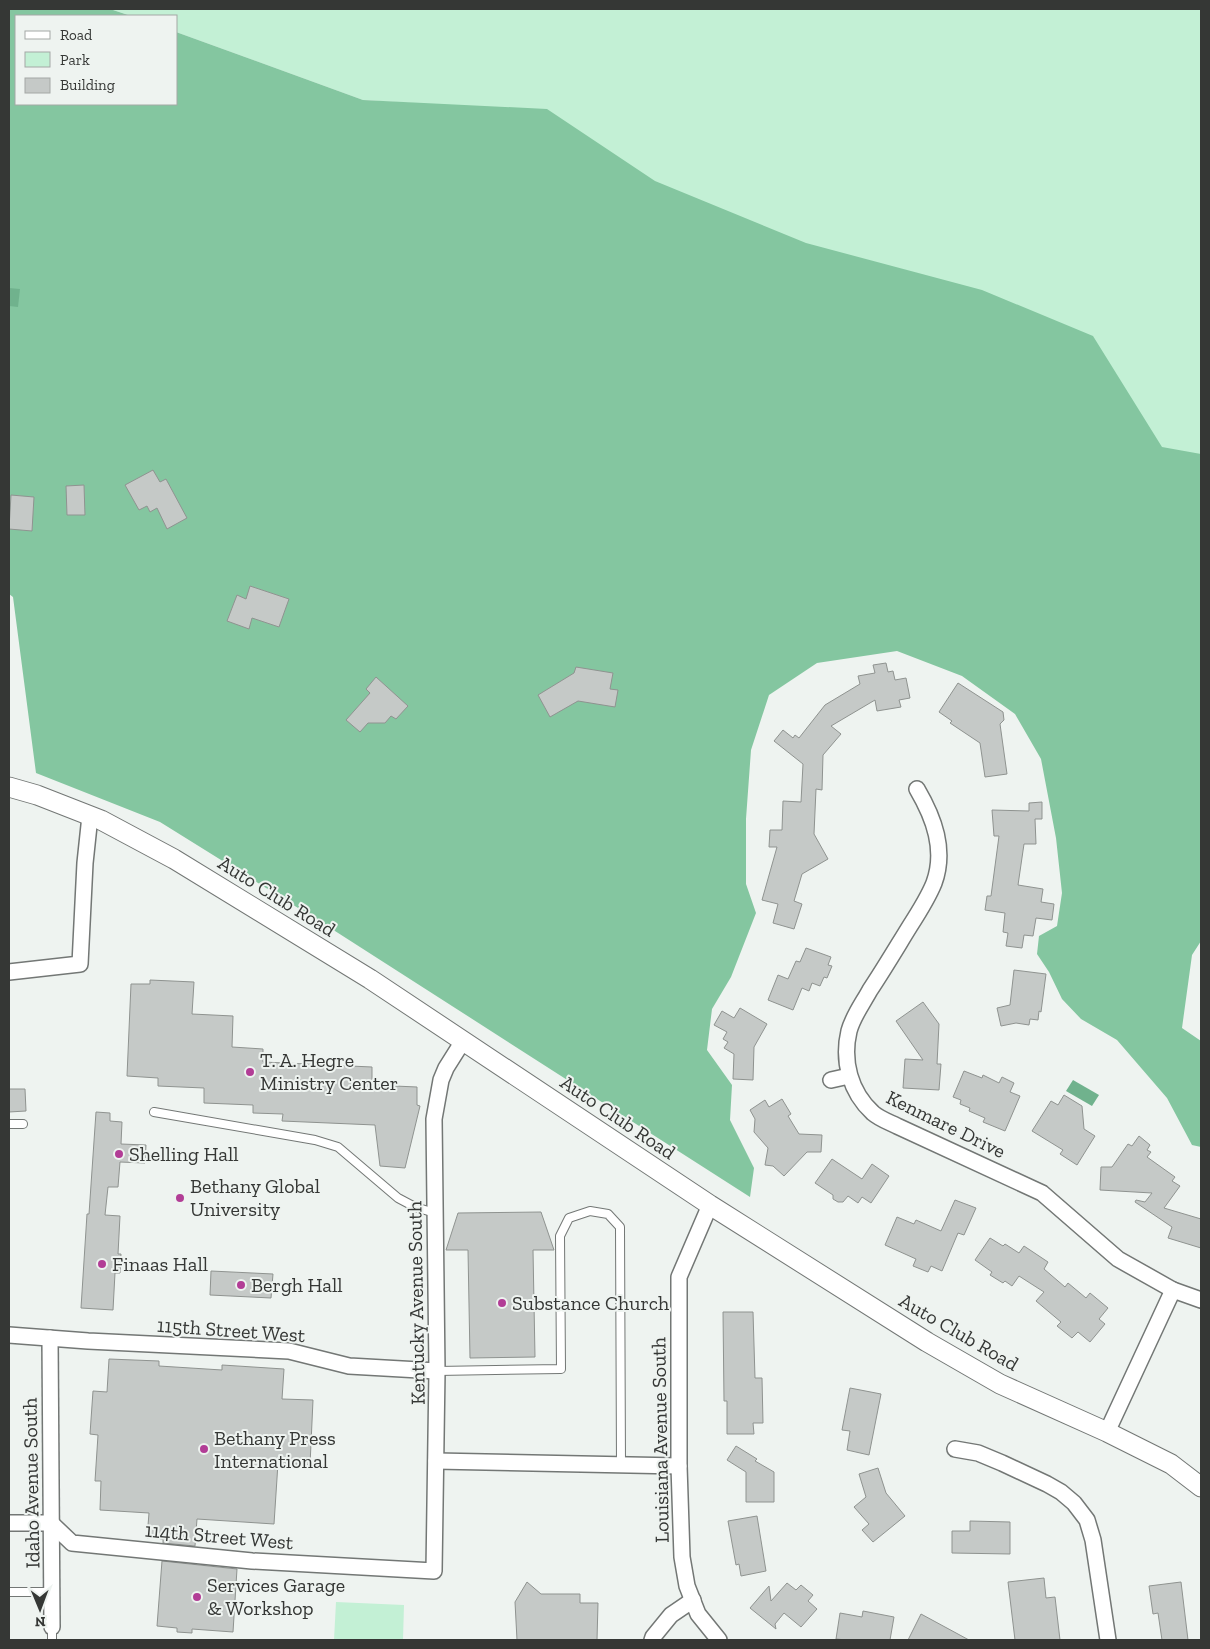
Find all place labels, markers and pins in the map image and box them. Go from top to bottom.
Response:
place label: T. A. Hegre Ministry Center [260,1048,398,1095]
marker: T. A. Hegre Ministry Center [244,1066,256,1078]
place label: Shelling Hall [129,1142,239,1166]
marker: Shelling Hall [113,1148,125,1160]
place label: Bethany Global University [190,1174,320,1221]
marker: Bethany Global University [174,1192,186,1204]
place label: Finaas Hall [112,1252,208,1276]
marker: Finaas Hall [96,1258,108,1270]
place label: Bergh Hall [251,1273,343,1297]
marker: Bergh Hall [235,1279,247,1291]
place label: Substance Church [512,1291,670,1315]
marker: Substance Church [496,1297,508,1309]
place label: Bethany Press International [214,1426,336,1473]
marker: Bethany Press International [198,1443,210,1455]
place label: Services Garage & Workshop [207,1573,345,1620]
marker: Services Garage & Workshop [191,1591,203,1603]

